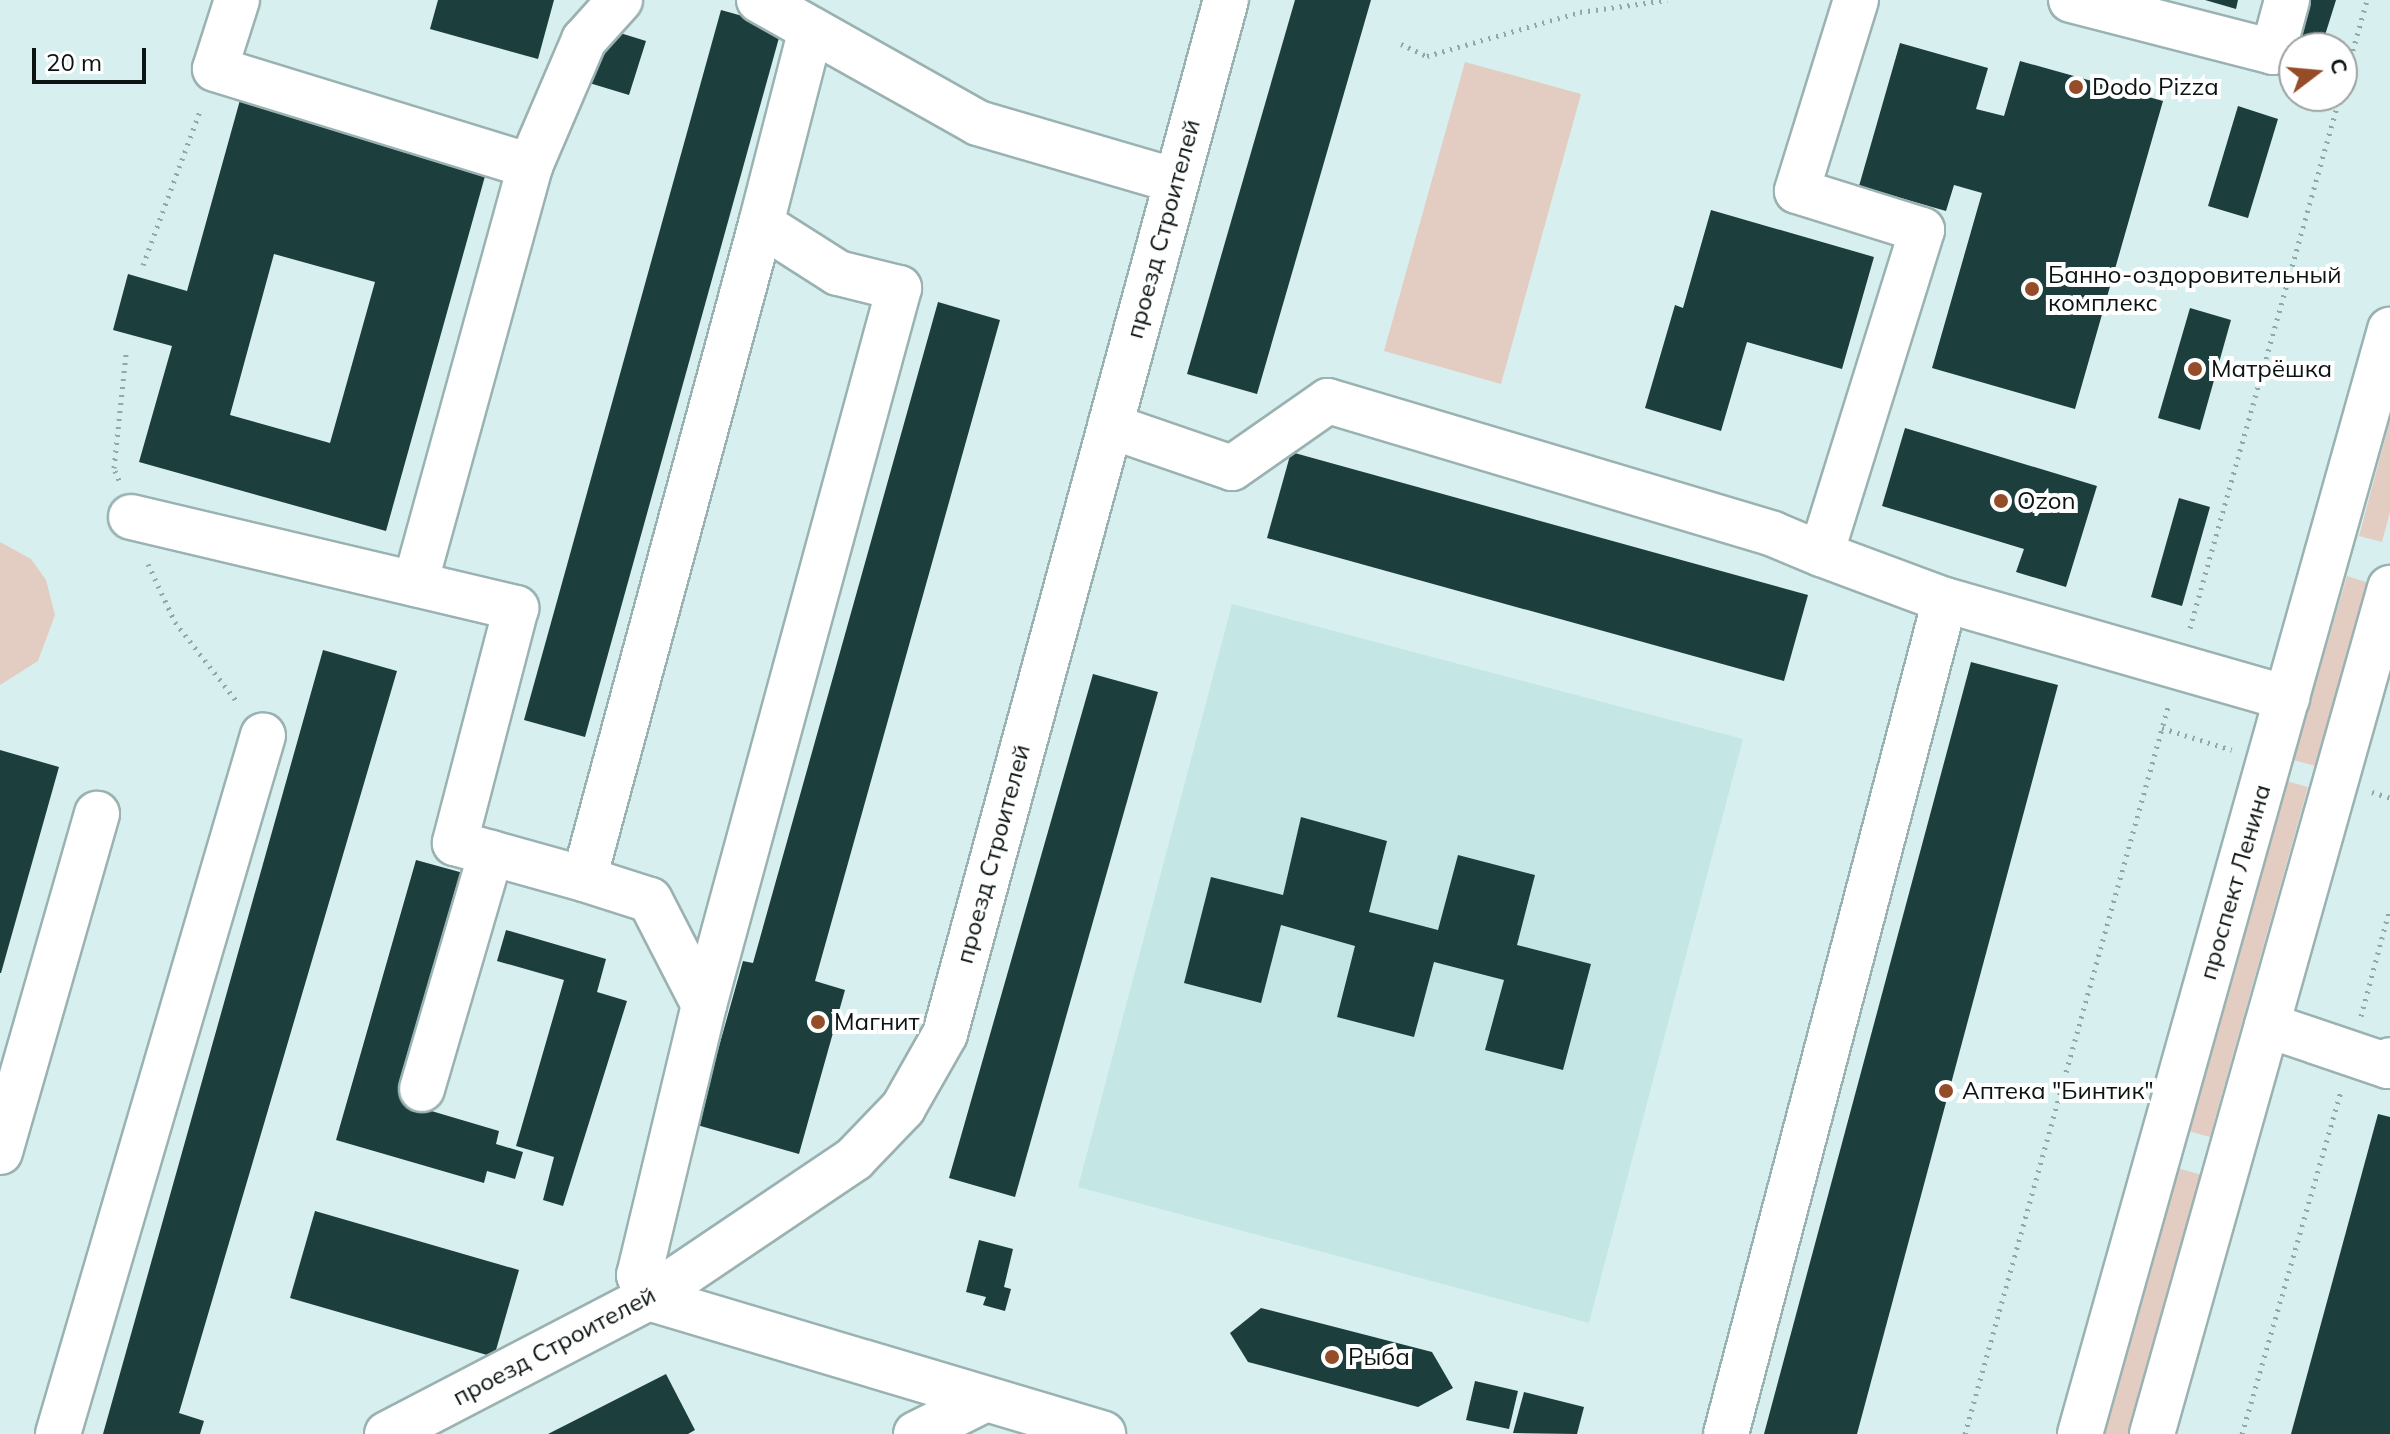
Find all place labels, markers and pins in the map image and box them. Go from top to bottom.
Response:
place label: Dodo Pizza [2092,73,2219,101]
marker: Dodo Pizza [2067,78,2085,96]
place label: Банно-оздоровительный комплекс [2048,261,2342,317]
marker: Банно-оздоровительный комплекс [2023,280,2041,298]
place label: Матрёшка [2211,355,2332,383]
marker: Матрёшка [2186,360,2204,378]
place label: Ozon [2017,487,2076,515]
marker: Ozon [1992,492,2010,510]
place label: Магнит [834,1008,919,1036]
marker: Магнит [809,1013,827,1031]
place label: Аптека "Бинтик" [1962,1077,2154,1105]
marker: Аптека "Бинтик" [1937,1082,1955,1100]
place label: Рыба [1348,1343,1410,1371]
marker: Рыба [1323,1348,1341,1366]

